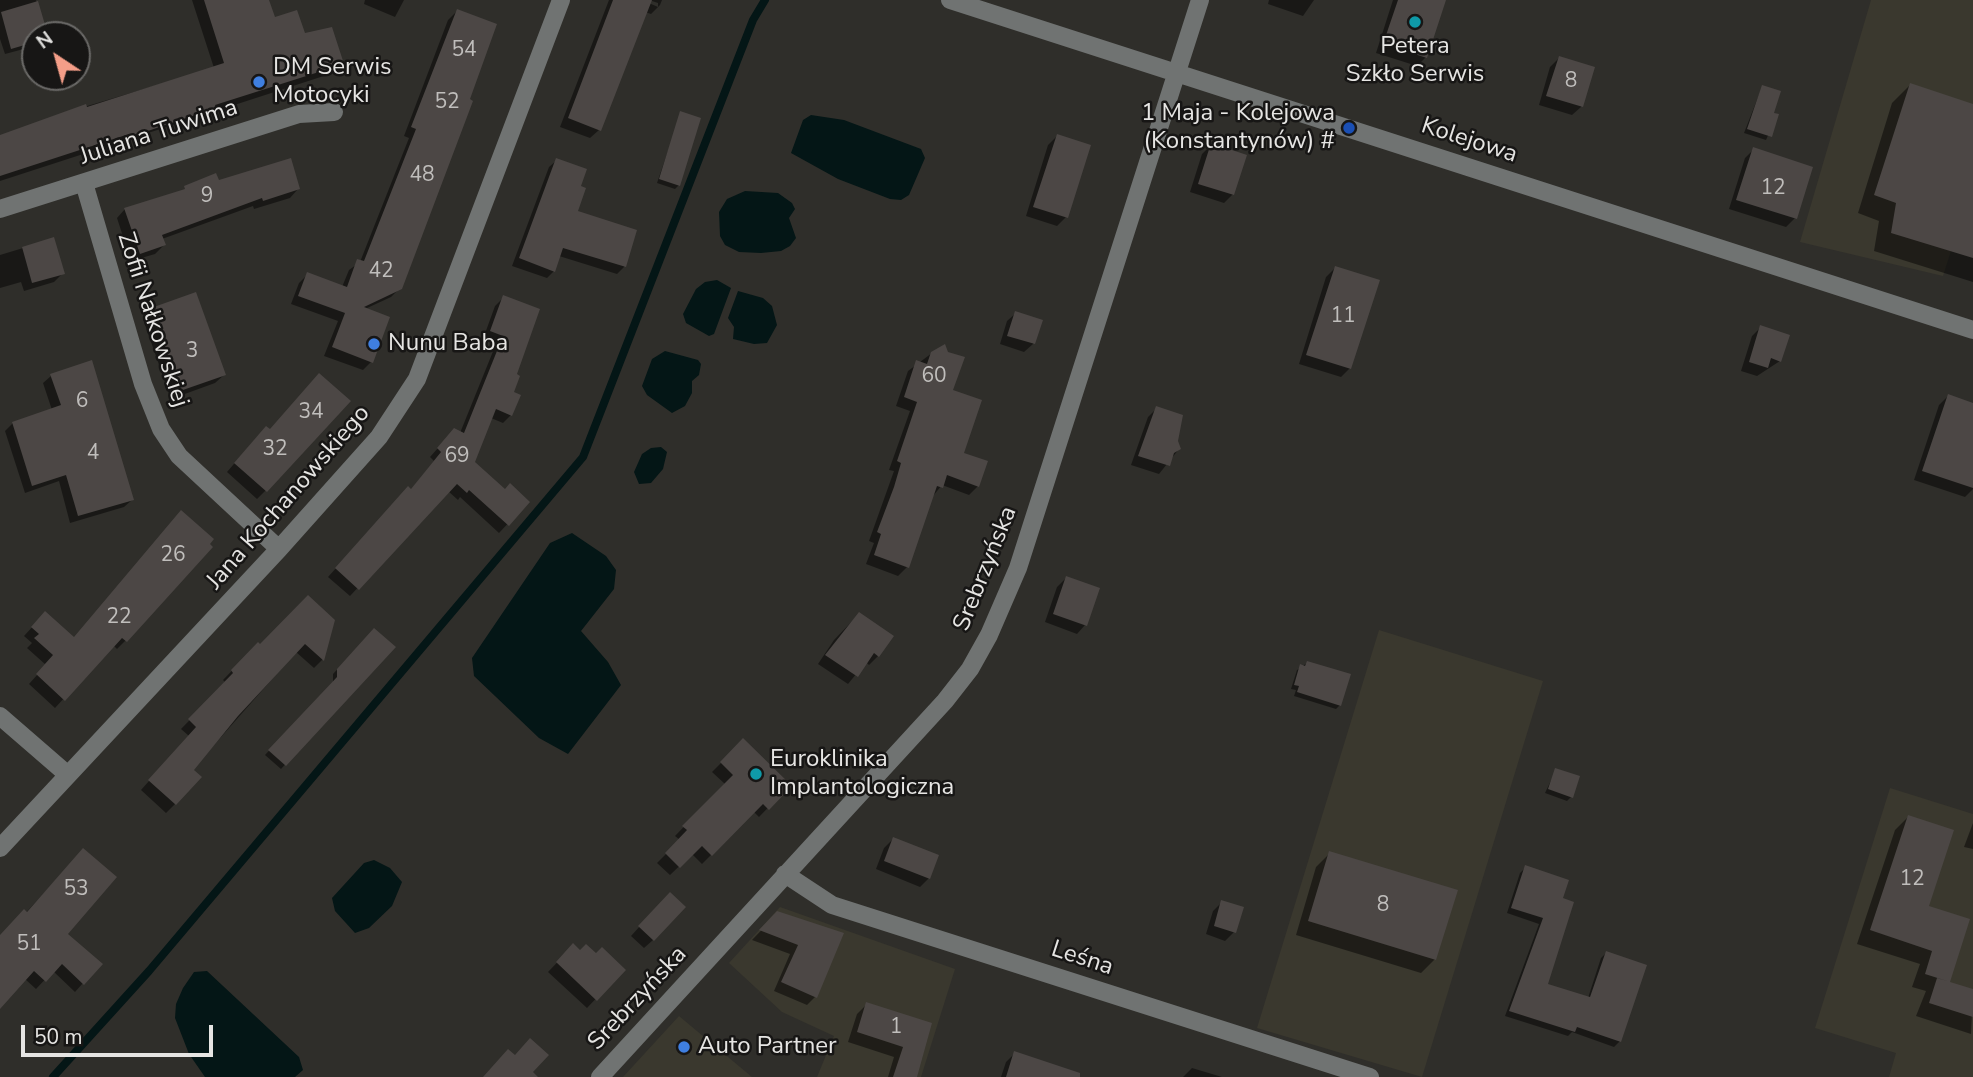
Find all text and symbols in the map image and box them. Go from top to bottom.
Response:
marker: Petera Szkło Serwis [1407,14,1423,30]
north arrow [21,21,91,91]
text: N [31,26,58,55]
place label: Petera Szkło Serwis [1346,33,1484,89]
house number: 54 [451,38,477,64]
place label: DM Serwis Motocyki [273,54,392,110]
house number: 8 [1565,69,1577,95]
marker: DM Serwis Motocyki [251,74,267,90]
house number: 52 [434,90,460,116]
street label: Juliana Tuwima [76,94,242,172]
place label: 1 Maja - Kolejowa (Konstantynów) # [1141,100,1335,156]
street label: Kolejowa [1417,112,1521,170]
marker: 1 Maja - Kolejowa (Konstantynów) # [1341,120,1357,136]
house number: 48 [409,163,435,189]
house number: 12 [1760,176,1786,202]
house number: 9 [201,184,213,210]
street label: Zofii Nałkowskiej [110,229,194,411]
house number: 42 [368,259,394,285]
house number: 11 [1330,304,1356,330]
place label: Nunu Baba [388,330,508,358]
marker: Nunu Baba [366,336,382,352]
house number: 3 [186,339,198,365]
house number: 60 [921,364,947,390]
house number: 6 [76,389,88,415]
street label: Jana Kochanowskiego [201,400,377,596]
house number: 34 [298,400,324,426]
house number: 32 [262,437,288,463]
house number: 4 [87,441,99,467]
house number: 69 [444,444,470,470]
street label: Srebrzyńska [948,503,1024,635]
house number: 26 [160,543,186,569]
house number: 22 [106,605,132,631]
place label: Euroklinika Implantologiczna [770,746,954,802]
marker: Euroklinika Implantologiczna [748,766,764,782]
house number: 12 [1899,867,1925,893]
house number: 53 [63,877,89,903]
house number: 8 [1377,893,1389,919]
house number: 51 [16,932,42,958]
street label: Leśna [1047,935,1117,983]
street label: Srebrzyńska [583,941,693,1057]
scale bar [24,1010,217,1054]
house number: 1 [890,1015,902,1041]
text: 50 m [34,1023,83,1051]
place label: Auto Partner [698,1033,837,1061]
marker: Auto Partner [676,1039,692,1055]

